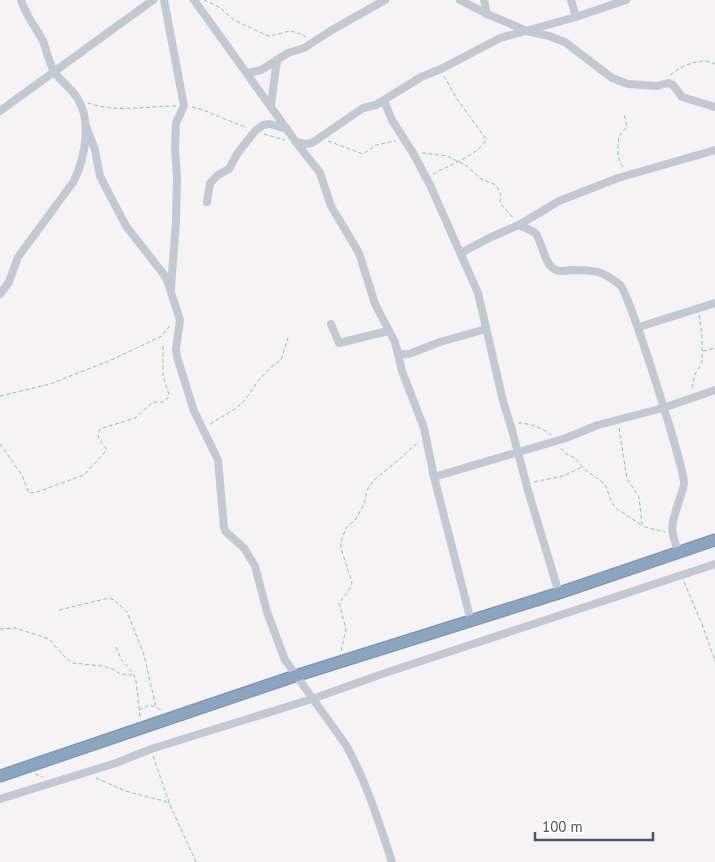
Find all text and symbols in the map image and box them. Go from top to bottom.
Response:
scale bar [535,810,652,842]
text: 100 m [542,817,583,836]

